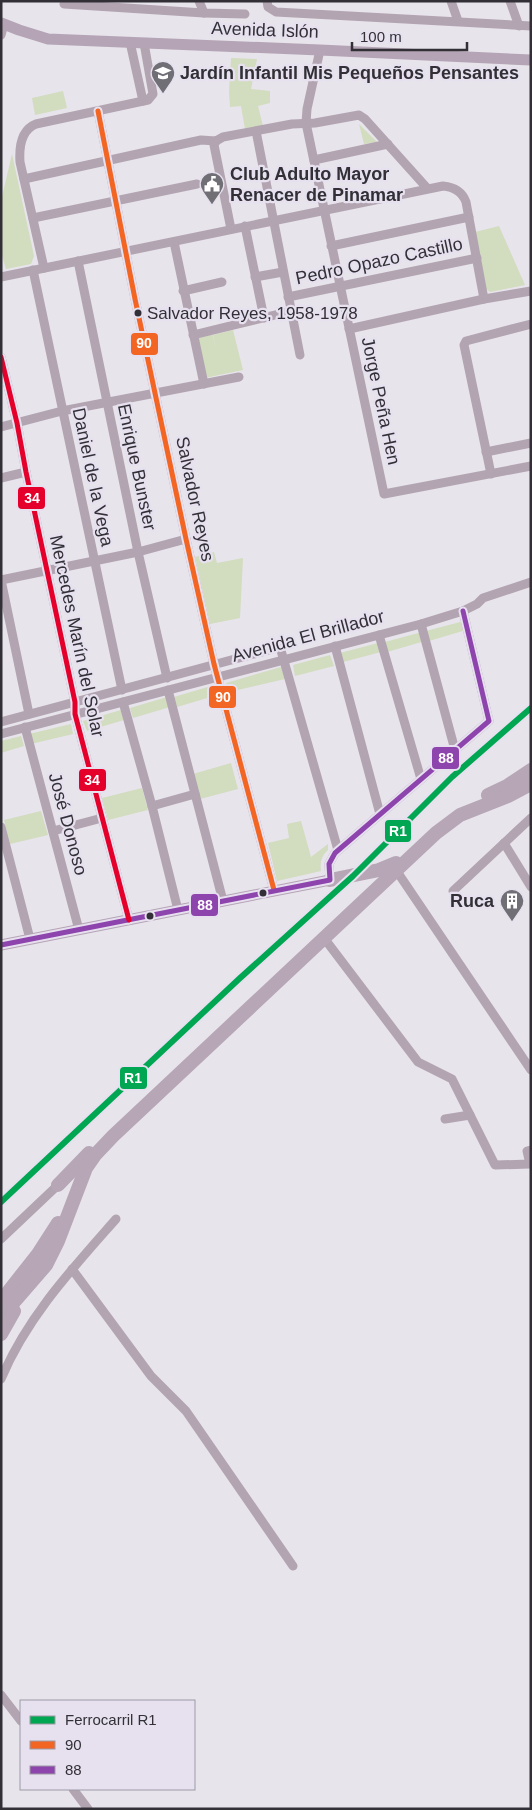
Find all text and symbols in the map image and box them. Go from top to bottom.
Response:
street label: Avenida Islón [211,18,319,42]
scale bar [352,20,467,52]
text: 100 m [360,28,402,45]
school or university icon: Jardín Infantil Mis Pequeños Pensantes [150,60,176,94]
place label: Jardín Infantil Mis Pequeños Pensantes [180,63,519,83]
place label: Club Adulto Mayor Renacer de Pinamar [230,164,403,205]
public building icon: Club Adulto Mayor Renacer de Pinamar [199,171,225,205]
street label: Pedro Opazo Castillo [294,234,464,288]
place label: Salvador Reyes, 1958-1978 [147,304,358,323]
marker: Salvador Reyes, 1958-1978 [133,308,143,318]
line badge: 90 [130,332,159,356]
text: 90 [136,335,152,351]
street label: Jorge Peña Hen [358,335,404,467]
street label: Enrique Bunster [114,402,160,532]
street label: Daniel de la Vega [69,406,118,549]
street label: Salvador Reyes [172,435,218,563]
line badge: 34 [17,486,46,510]
text: 34 [24,490,40,506]
street label: Mercedes Marín del Solar [46,533,108,739]
street label: Avenida El Brillador [230,606,386,666]
line badge: 90 [208,685,237,709]
text: 90 [215,689,231,705]
line badge: 88 [431,746,460,770]
text: 88 [438,750,454,766]
line badge: 34 [78,768,107,792]
street label: José Donoso [45,771,91,877]
text: 34 [84,772,100,788]
line badge: R1 [384,819,412,843]
text: R1 [389,823,407,839]
unlabelled marker [258,888,268,898]
building icon: Ruca [499,888,525,922]
place label: Ruca [450,891,495,911]
line badge: 88 [190,893,219,917]
text: 88 [197,897,213,913]
unlabelled marker [145,911,155,921]
line badge: R1 [119,1066,148,1090]
text: R1 [124,1070,142,1086]
legend [20,1700,195,1790]
text: Ferrocarril R1 [65,1711,157,1728]
text: 90 [65,1736,82,1753]
text: 88 [65,1761,82,1778]

